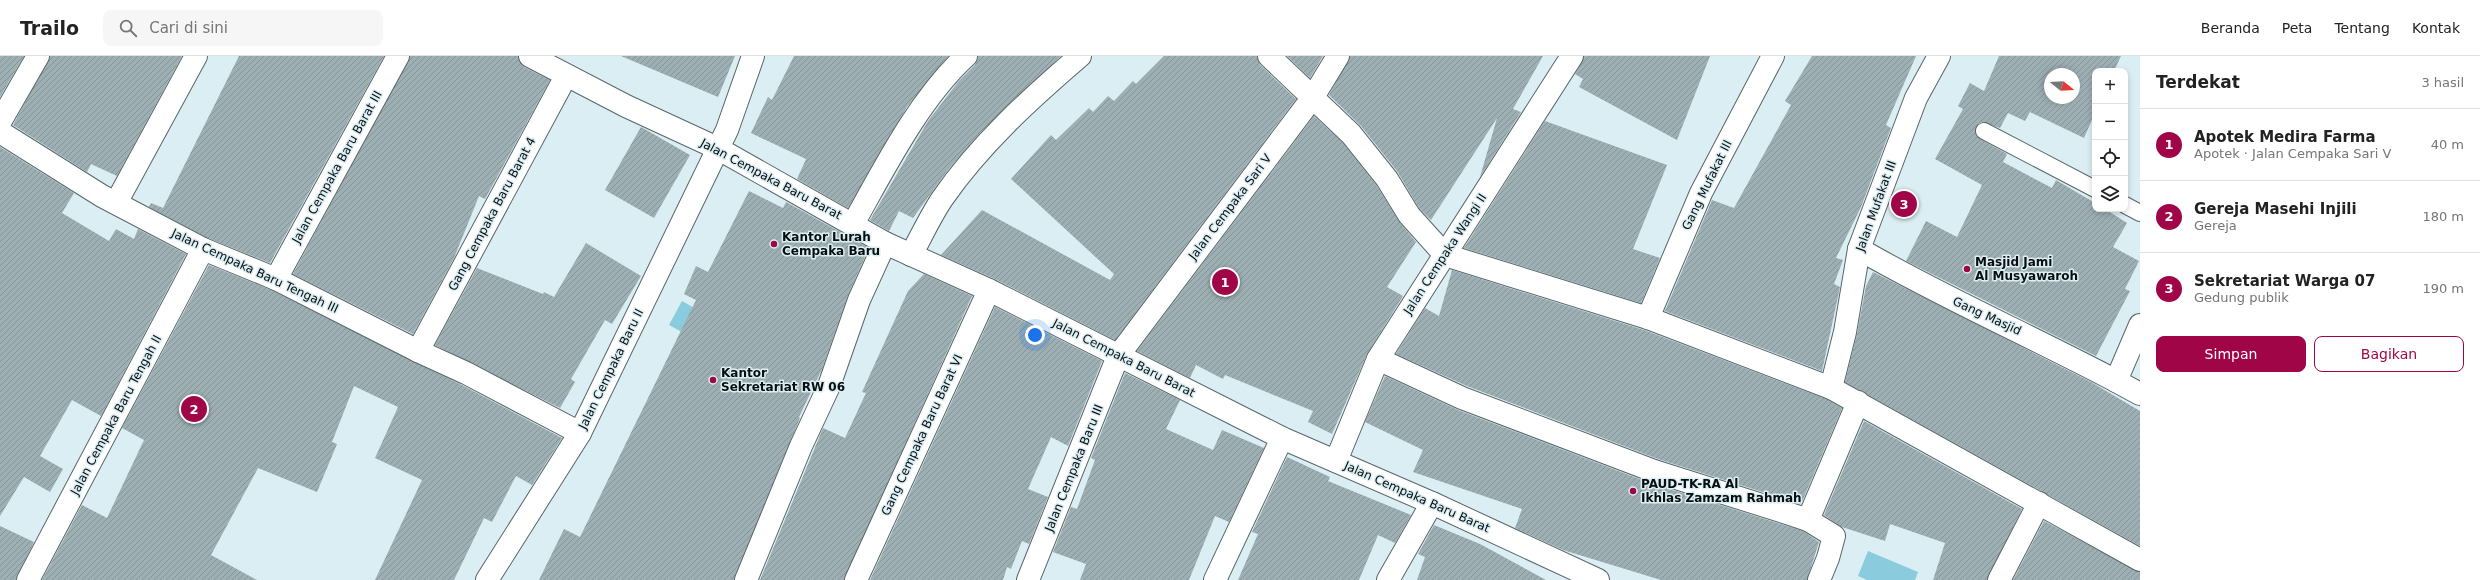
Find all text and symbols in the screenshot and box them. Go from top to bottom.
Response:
search box [103,10,383,46]
text: Trailo [20,17,79,39]
icon: search [117,17,139,39]
text: Cari di sini [149,19,228,37]
text: Beranda [2201,20,2260,36]
text: Peta [2282,20,2312,36]
text: Tentang [2334,20,2390,36]
text: Kontak [2412,20,2460,36]
north arrow [2044,68,2080,104]
map controls [2092,68,2128,212]
button: + [2092,68,2128,104]
text: Terdekat [2156,72,2240,92]
text: 3 hasil [2421,75,2464,90]
street label: Jalan Cempaka Baru Barat III [289,88,385,247]
button: − [2092,104,2128,140]
text: Apotek Medira Farma [2194,128,2376,146]
street label: Gang Cempaka Baru Barat 4 [445,135,539,293]
street label: Jalan Cempaka Baru Barat [697,135,844,222]
text: 1 [2164,137,2174,152]
text: 40 m [2431,137,2464,152]
street label: Gang Mufakat III [1679,138,1735,232]
button: locate [2092,140,2128,176]
text: Apotek · Jalan Cempaka Sari V [2194,146,2391,161]
street label: Jalan Cempaka Sari V [1185,151,1275,263]
street label: Jalan Mufakat III [1853,159,1899,254]
button: layers [2092,176,2128,212]
pin: 3 [1891,189,1917,219]
street label: Jalan Cempaka Wangi II [1400,191,1489,318]
text: Gereja Masehi Injili [2194,200,2357,218]
text: 2 [2164,209,2174,224]
text: 180 m [2422,209,2464,224]
text: Gereja [2194,218,2237,233]
street label: Jalan Cempaka Baru Tengah III [168,226,341,316]
place label: Kantor Lurah Cempaka Baru [782,230,880,258]
marker: Kantor Lurah Cempaka Baru [769,239,779,249]
place label: Masjid Jami Al Musyawaroh [1975,255,2078,283]
marker: Masjid Jami Al Musyawaroh [1962,264,1972,274]
pin: 1 [1212,267,1238,297]
text: Sekretariat Warga 07 [2194,272,2375,290]
text: 3 [2164,281,2174,296]
text: 190 m [2422,281,2464,296]
text: Gedung publik [2194,290,2289,305]
street label: Gang Masjid [1951,294,2023,338]
street label: Jalan Cempaka Baru II [575,306,646,432]
street label: Jalan Cempaka Baru Barat [1050,315,1198,400]
your location [1025,325,1045,345]
street label: Jalan Cempaka Baru Tengah II [67,333,164,498]
button: Simpan [2156,336,2306,372]
button: Bagikan [2314,336,2464,372]
street label: Gang Cempaka Baru Barat VI [878,352,966,518]
place label: Kantor Sekretariat RW 06 [721,366,845,394]
marker: Kantor Sekretariat RW 06 [708,375,718,385]
pin: 2 [181,394,207,424]
street label: Jalan Cempaka Baru III [1042,402,1106,535]
street label: Jalan Cempaka Baru Barat [1341,458,1492,536]
place label: PAUD-TK-RA Al Ikhlas Zamzam Rahmah [1641,477,1802,505]
marker: PAUD-TK-RA Al Ikhlas Zamzam Rahmah [1628,486,1638,496]

